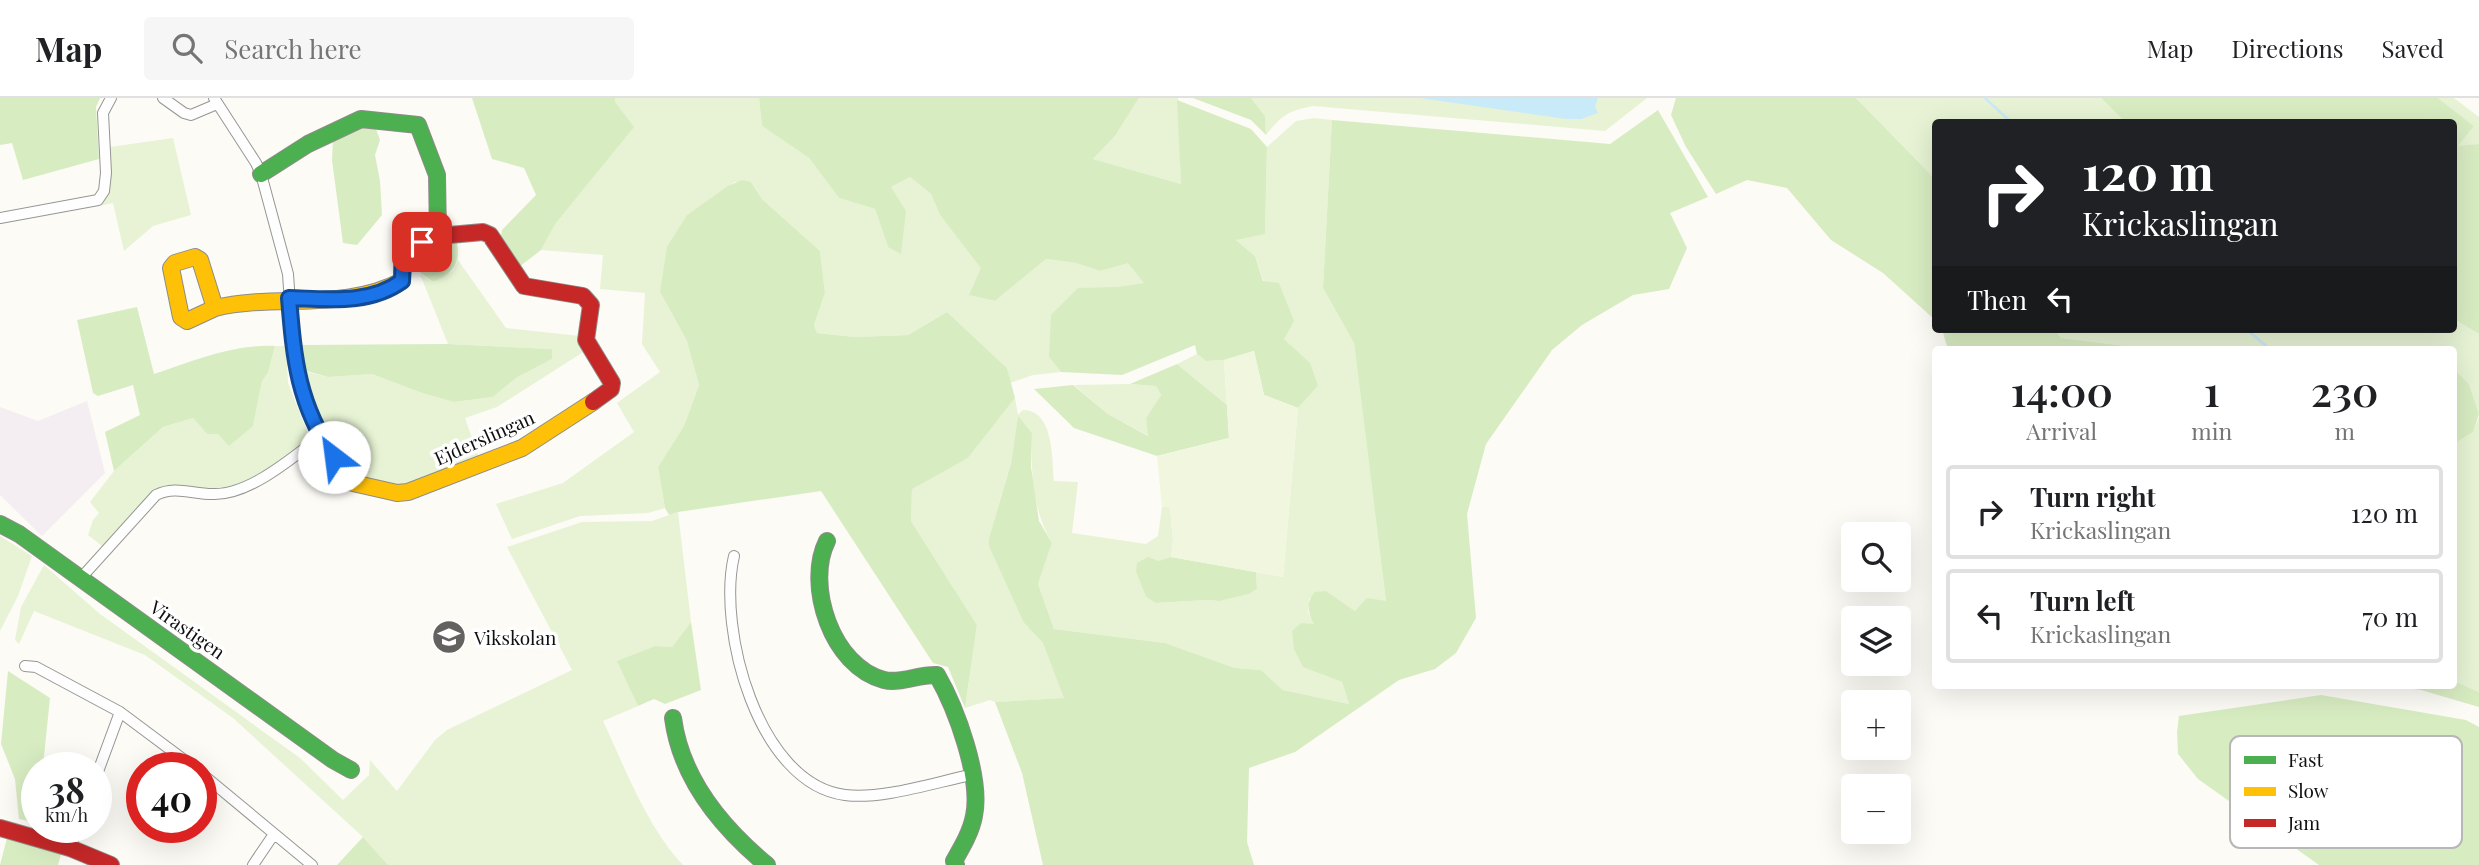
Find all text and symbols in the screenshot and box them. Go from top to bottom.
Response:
search box [144,17,634,80]
text: Map [35,26,102,70]
icon: search [168,29,206,67]
text: Search here [224,31,362,66]
text: Map [2147,32,2193,64]
text: Directions [2231,32,2344,64]
text: Saved [2382,32,2444,64]
text: 120 m [2082,138,2214,203]
icon: right [1967,147,2058,238]
text: Krickaslingan [2082,201,2279,244]
pin [392,212,452,272]
icon: arrive [403,223,441,261]
icon: left [2041,280,2079,318]
text: Then [1967,282,2027,317]
text: 14:00 [2010,362,2113,418]
text: 1 [2204,362,2220,418]
text: 230 [2311,362,2379,418]
street label: Ejderslingan [430,403,539,471]
text: Arrival [2026,415,2097,446]
text: min [2191,415,2232,446]
text: m [2334,415,2355,446]
position arrow [297,420,371,494]
text: Turn right [2030,479,2156,514]
icon: right [1971,493,2009,531]
text: 120 m [2351,495,2418,530]
text: Krickaslingan [2030,514,2171,545]
map controls [1841,522,1911,844]
button: search [1841,522,1911,592]
text: Turn left [2030,583,2135,618]
street label: Virastigen [144,593,231,665]
icon: left [1971,597,2009,635]
text: 70 m [2362,599,2418,634]
button: layers [1841,606,1911,676]
school or university icon: Vikskolan [430,618,468,656]
text: Krickaslingan [2030,618,2171,649]
place label: Vikskolan [473,624,557,650]
button: + [1841,690,1911,760]
legend [2230,736,2462,848]
text: Fast [2288,746,2324,772]
speed limit sign: 40 [126,752,217,843]
text: 38 [48,765,85,812]
button: − [1841,774,1911,844]
text: Slow [2288,777,2329,803]
text: km/h [45,803,88,827]
text: Jam [2287,809,2320,835]

